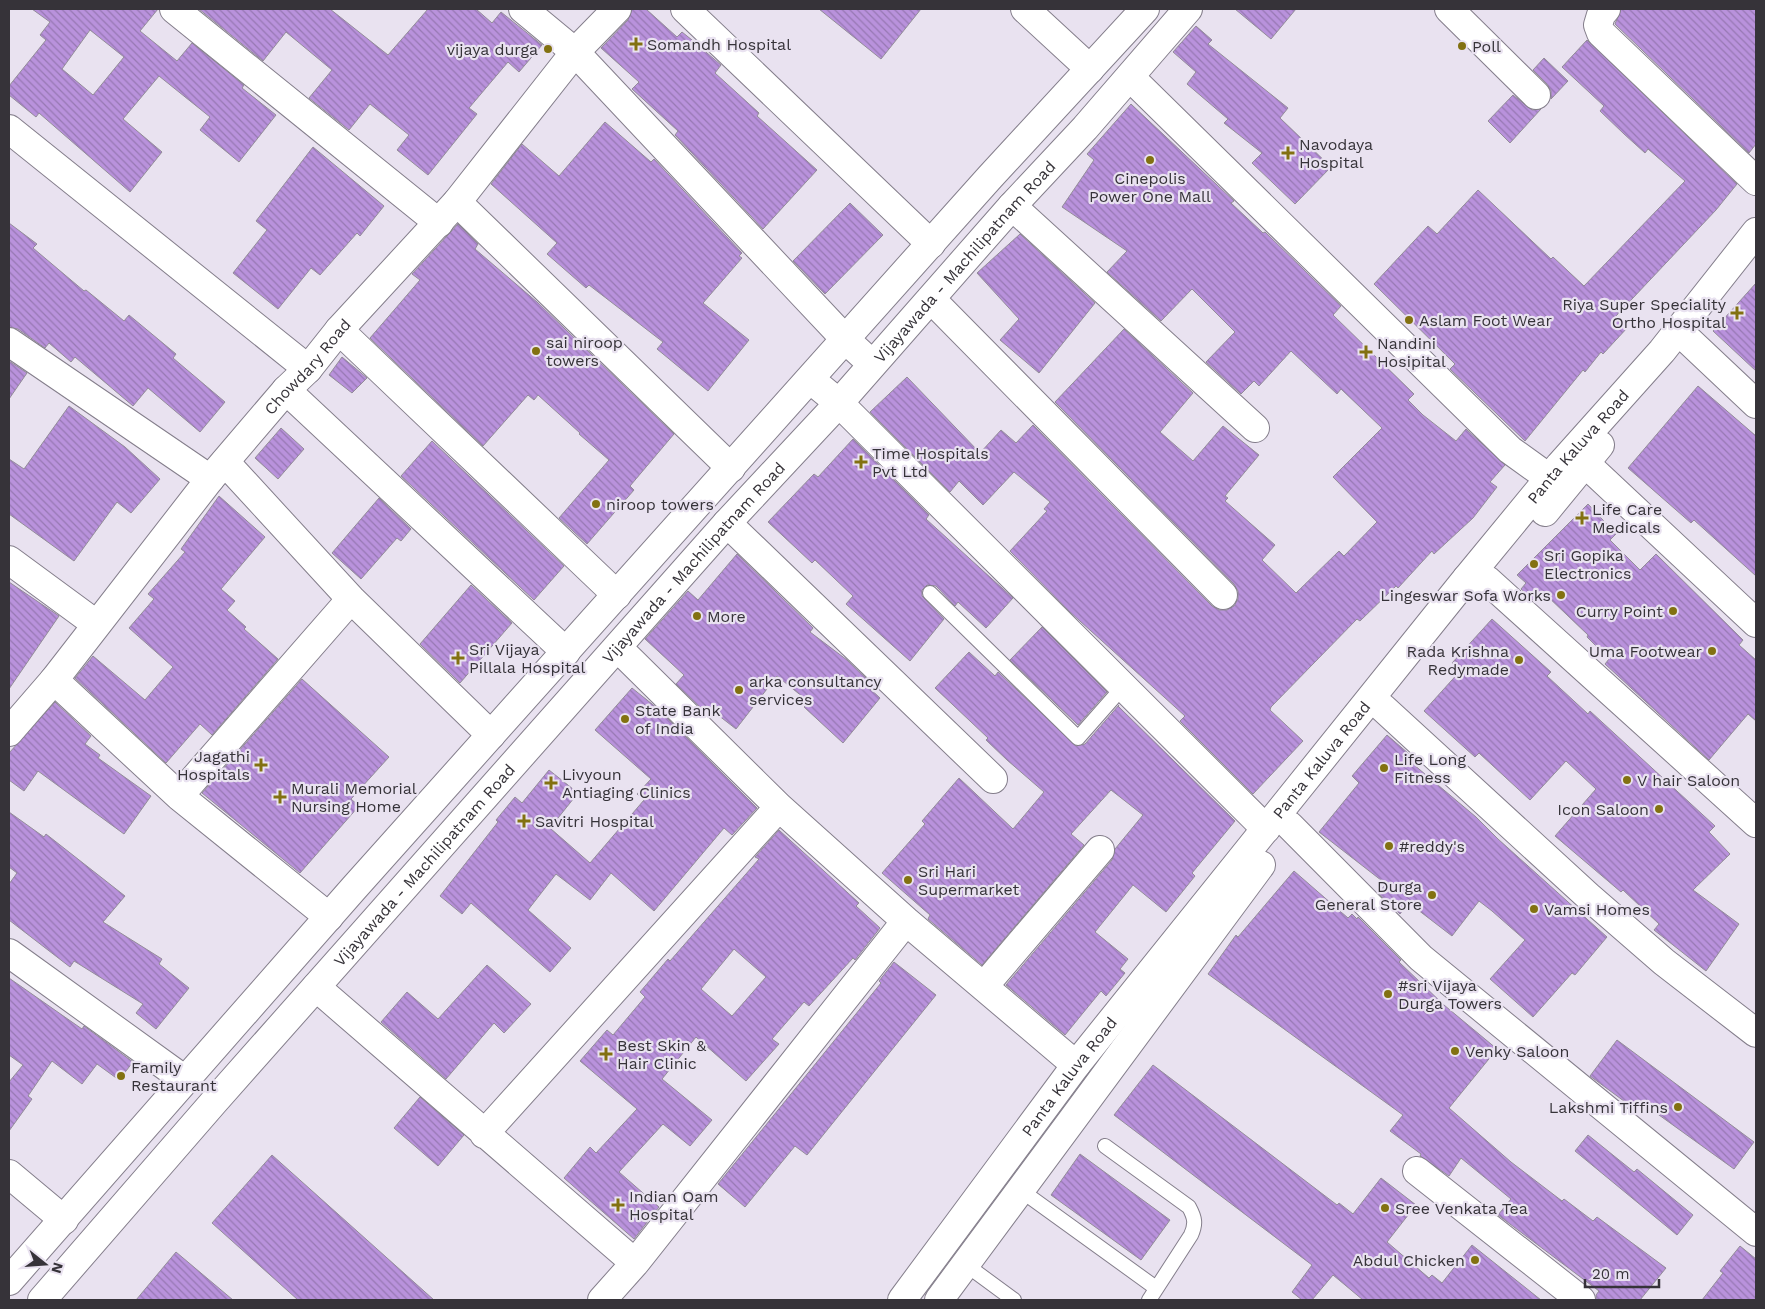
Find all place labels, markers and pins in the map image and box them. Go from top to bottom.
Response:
place label: Somandh Hospital [647,35,791,54]
marker: Somandh Hospital [629,37,643,51]
place label: Poll [1472,37,1501,56]
place label: vijaya durga [447,40,538,59]
marker: Poll [1456,40,1468,52]
marker: vijaya durga [542,43,554,55]
place label: Navodaya Hospital [1299,135,1373,172]
marker: Navodaya Hospital [1281,146,1295,160]
marker: Cinepolis Power One Mall [1144,154,1156,166]
place label: Cinepolis Power One Mall [1089,169,1211,206]
place label: Riya Super Speciality Ortho Hospital [1562,295,1727,332]
marker: Riya Super Speciality Ortho Hospital [1730,306,1744,320]
place label: Aslam Foot Wear [1419,311,1552,330]
marker: Aslam Foot Wear [1403,314,1415,326]
place label: sai niroop towers [546,333,623,370]
place label: Nandini Hosipital [1377,334,1446,371]
marker: sai niroop towers [530,345,542,357]
marker: Nandini Hosipital [1359,345,1373,359]
place label: Time Hospitals Pvt Ltd [872,444,989,481]
marker: Time Hospitals Pvt Ltd [854,455,868,469]
place label: niroop towers [606,495,714,514]
marker: niroop towers [590,498,602,510]
place label: Life Care Medicals [1592,500,1662,537]
marker: Life Care Medicals [1576,512,1588,524]
place label: Sri Gopika Electronics [1544,546,1631,583]
marker: Sri Gopika Electronics [1528,558,1540,570]
place label: Lingeswar Sofa Works [1380,586,1551,605]
marker: Lingeswar Sofa Works [1555,589,1567,601]
place label: Curry Point [1576,602,1663,621]
marker: Curry Point [1667,605,1679,617]
place label: More [707,607,746,626]
marker: More [691,610,703,622]
place label: Sri Vijaya Pillala Hospital [469,640,586,677]
place label: Rada Krishna Redymade [1407,642,1509,679]
place label: Uma Footwear [1589,642,1702,661]
marker: Uma Footwear [1706,645,1718,657]
marker: Sri Vijaya Pillala Hospital [451,651,465,665]
marker: Rada Krishna Redymade [1513,654,1525,666]
place label: arka consultancy services [749,672,882,709]
marker: arka consultancy services [733,684,745,696]
place label: State Bank of India [635,701,721,738]
marker: State Bank of India [619,713,631,725]
place label: Jagathi Hospitals [177,747,250,784]
place label: Life Long Fitness [1394,750,1466,787]
marker: Jagathi Hospitals [254,758,268,772]
marker: Life Long Fitness [1378,762,1390,774]
place label: Livyoun Antiaging Clinics [562,765,691,802]
place label: V hair Saloon [1637,771,1740,790]
marker: V hair Saloon [1621,774,1633,786]
marker: Livyoun Antiaging Clinics [544,776,558,790]
place label: Murali Memorial Nursing Home [291,779,417,816]
marker: Murali Memorial Nursing Home [273,790,287,804]
place label: Icon Saloon [1557,800,1649,819]
marker: Icon Saloon [1653,803,1665,815]
place label: Savitri Hospital [535,812,654,831]
marker: Savitri Hospital [517,814,531,828]
place label: #reddy's [1399,837,1465,856]
marker: #reddy's [1383,840,1395,852]
place label: Sri Hari Supermarket [918,862,1019,899]
marker: Sri Hari Supermarket [902,874,914,886]
place label: Durga General Store [1315,877,1422,914]
marker: Durga General Store [1426,889,1438,901]
place label: Vamsi Homes [1544,900,1650,919]
marker: Vamsi Homes [1528,903,1540,915]
place label: #sri Vijaya Durga Towers [1398,976,1502,1013]
marker: #sri Vijaya Durga Towers [1382,988,1394,1000]
place label: Best Skin & Hair Clinic [617,1036,707,1073]
place label: Venky Saloon [1465,1042,1569,1061]
marker: Venky Saloon [1449,1045,1461,1057]
marker: Best Skin & Hair Clinic [599,1047,613,1061]
place label: Family Restaurant [131,1058,217,1095]
marker: Family Restaurant [115,1070,127,1082]
place label: Lakshmi Tiffins [1549,1098,1668,1117]
marker: Lakshmi Tiffins [1672,1101,1684,1113]
place label: Indian Oam Hospital [629,1187,719,1224]
marker: Indian Oam Hospital [611,1198,625,1212]
place label: Sree Venkata Tea [1395,1199,1528,1218]
marker: Sree Venkata Tea [1379,1202,1391,1214]
place label: Abdul Chicken [1353,1251,1465,1270]
marker: Abdul Chicken [1469,1254,1481,1266]

